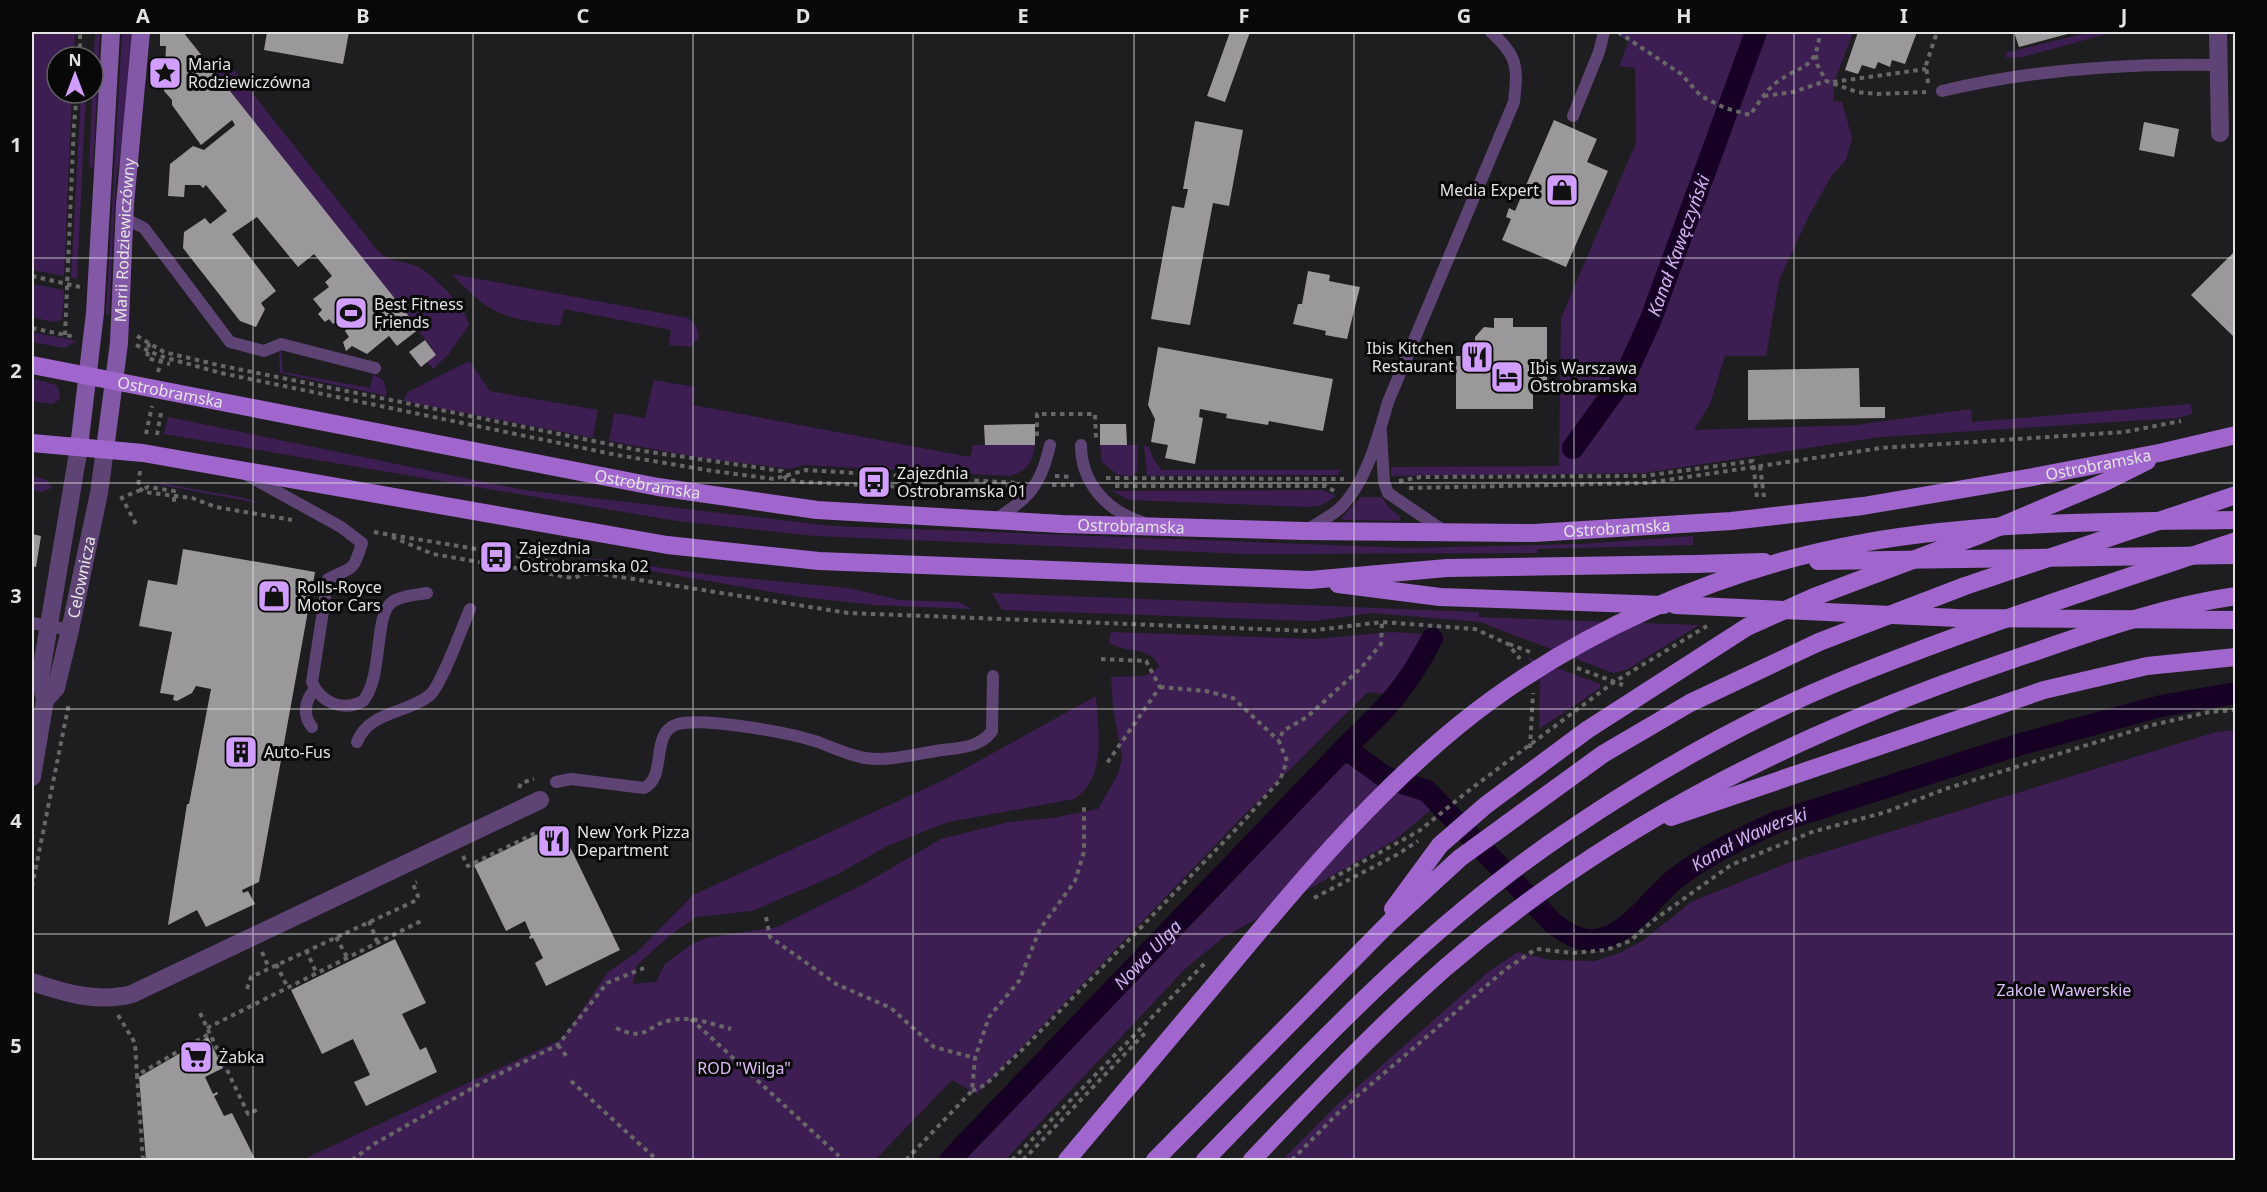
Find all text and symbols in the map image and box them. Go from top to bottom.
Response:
text: A [136,2,150,29]
text: B [356,2,370,29]
text: C [577,2,590,29]
text: D [796,2,810,29]
text: E [1017,2,1029,29]
text: F [1239,2,1249,29]
text: G [1457,2,1471,29]
text: H [1676,2,1692,29]
text: I [1900,2,1908,29]
text: J [2119,2,2127,29]
north arrow [45,45,105,105]
text: N [68,49,82,71]
place label: Maria Rodziewiczówna [188,53,311,93]
place icon: Maria Rodziewiczówna [147,55,183,91]
text: 1 [10,131,22,158]
street label: Marii Rodziewiczówny [109,156,140,323]
water label: Kanał Kawęczyński [1641,171,1715,319]
shop icon: Media Expert [1544,172,1580,208]
place label: Media Expert [1440,179,1539,201]
place label: Best Fitness Friends [374,293,463,333]
sports icon: Best Fitness Friends [333,295,369,331]
place label: Ibis Kitchen Restaurant [1366,337,1454,377]
restaurant icon: Ibis Kitchen Restaurant [1459,339,1495,375]
text: 2 [10,357,22,384]
place label: Ibis Warszawa Ostrobramska [1530,357,1637,397]
hotel icon: Ibis Warszawa Ostrobramska [1489,359,1525,395]
street label: Ostrobramska [116,371,225,413]
street label: Ostrobramska [2043,444,2153,485]
place label: Zajezdnia Ostrobramska 01 [897,462,1027,502]
street label: Ostrobramska [593,464,702,504]
bus stop icon: Zajezdnia Ostrobramska 01 [856,464,892,500]
street label: Ostrobramska [1077,513,1185,539]
street label: Ostrobramska [1563,514,1671,542]
street label: Celownicza [62,534,101,620]
place label: Zajezdnia Ostrobramska 02 [519,537,649,577]
bus stop icon: Zajezdnia Ostrobramska 02 [478,539,514,575]
place label: Rolls-Royce Motor Cars [297,576,382,616]
shop icon: Rolls-Royce Motor Cars [256,578,292,614]
text: 3 [10,582,22,609]
building icon: Auto-Fus [223,734,259,770]
place label: Auto-Fus [264,741,331,763]
water label: Kanał Wawerski [1686,801,1810,876]
text: 4 [10,807,22,834]
place label: New York Pizza Department [577,821,690,861]
restaurant icon: New York Pizza Department [536,823,572,859]
water label: Nowa Ulga [1108,914,1186,994]
park label: Zakole Wawerskie [1997,979,2131,1001]
text: 5 [10,1032,22,1059]
supermarket icon: Żabka [178,1039,214,1075]
place label: Żabka [219,1046,265,1068]
park label: ROD "Wilga" [697,1057,791,1079]

